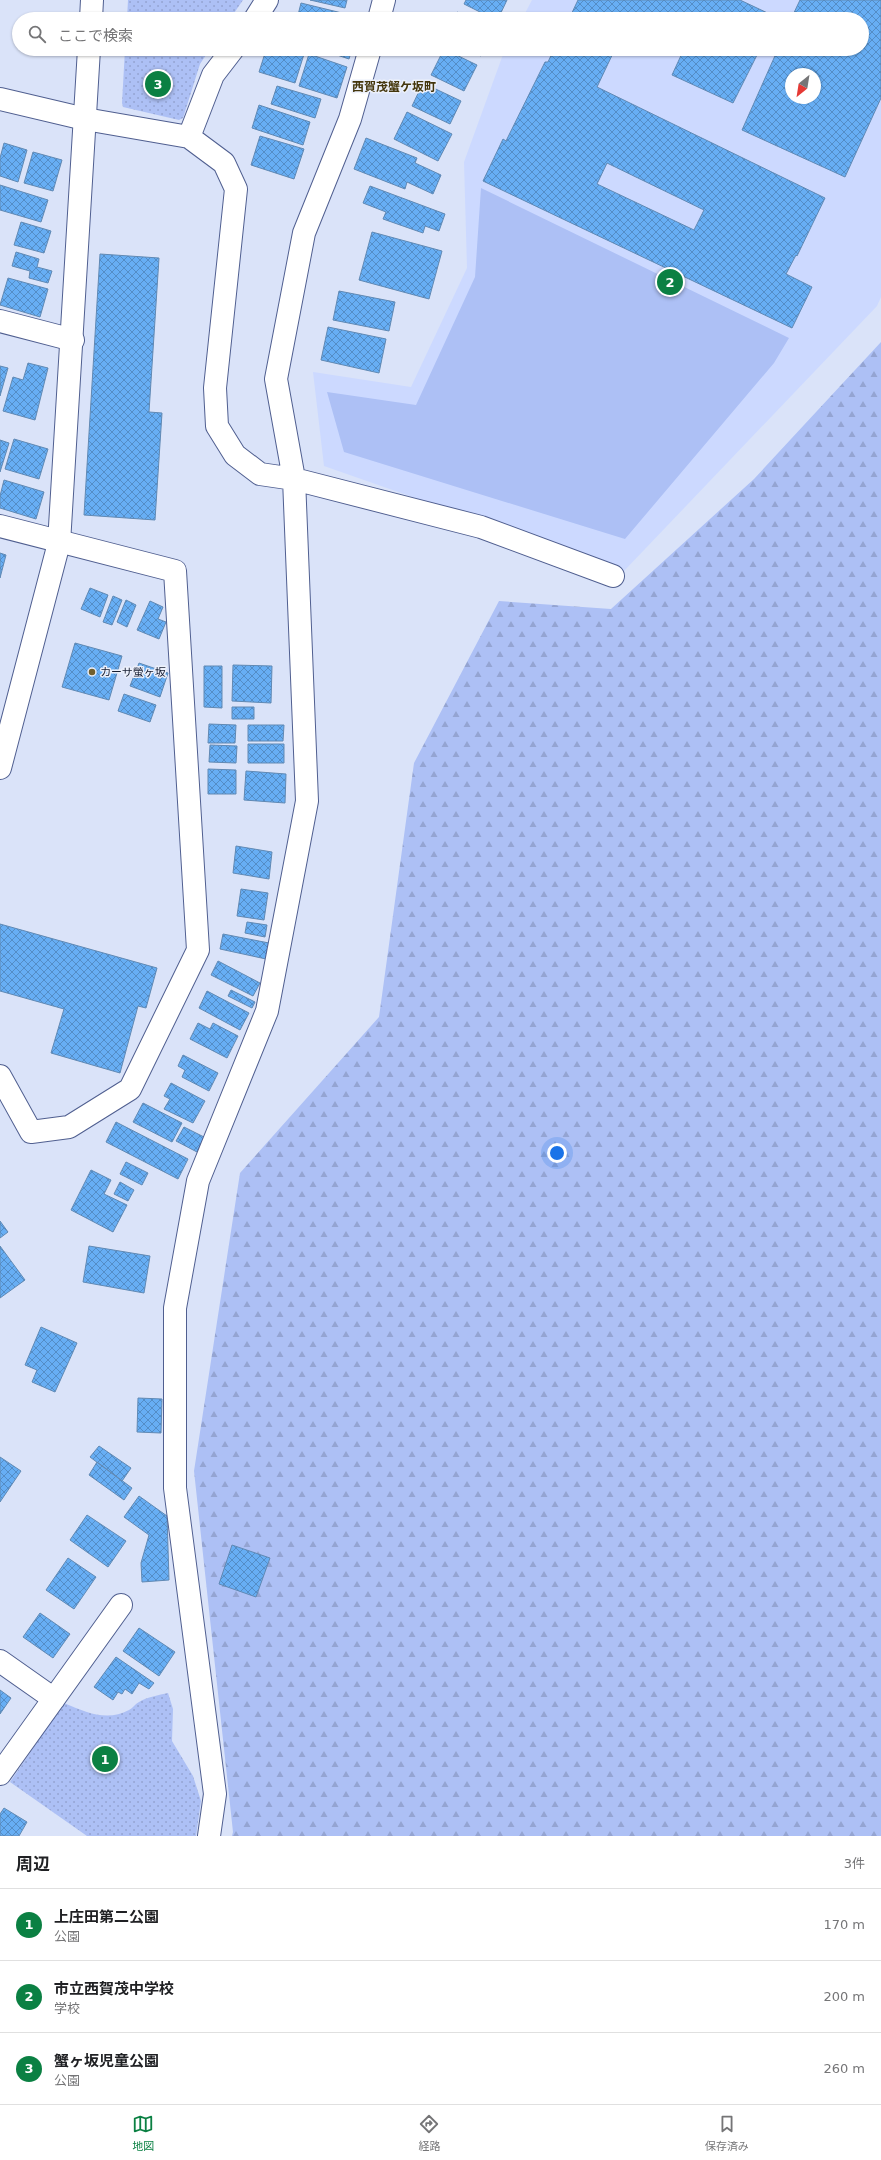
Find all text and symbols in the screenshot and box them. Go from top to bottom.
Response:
search box [12,12,869,56]
icon: search [26,23,48,45]
text: ここで検索 [58,27,133,45]
north arrow [785,68,821,104]
pin: 3 [145,69,171,99]
district label: 西賀茂蟹ケ坂町 [352,80,436,94]
pin: 2 [657,267,683,297]
place label: カーサ螢ヶ坂 [100,666,166,679]
marker: カーサ螢ヶ坂 [87,667,97,677]
your location [547,1143,567,1163]
pin: 1 [92,1744,118,1774]
text: 周辺 [16,1854,50,1874]
text: 3件 [844,1856,865,1871]
text: 上庄田第二公園 [54,1908,159,1926]
text: 1 [24,1917,34,1932]
text: 170 m [823,1917,865,1932]
text: 公園 [54,1929,80,1944]
text: 市立西賀茂中学校 [54,1980,174,1998]
text: 2 [24,1989,34,2004]
text: 200 m [823,1989,865,2004]
text: 学校 [54,2001,80,2016]
text: 蟹ヶ坂児童公園 [54,2052,159,2070]
text: 3 [24,2061,34,2076]
text: 260 m [823,2061,865,2076]
text: 公園 [54,2073,80,2088]
tab: 地図 [132,2113,154,2153]
tab: 経路 [418,2113,440,2153]
tab: 保存済み [705,2113,749,2153]

